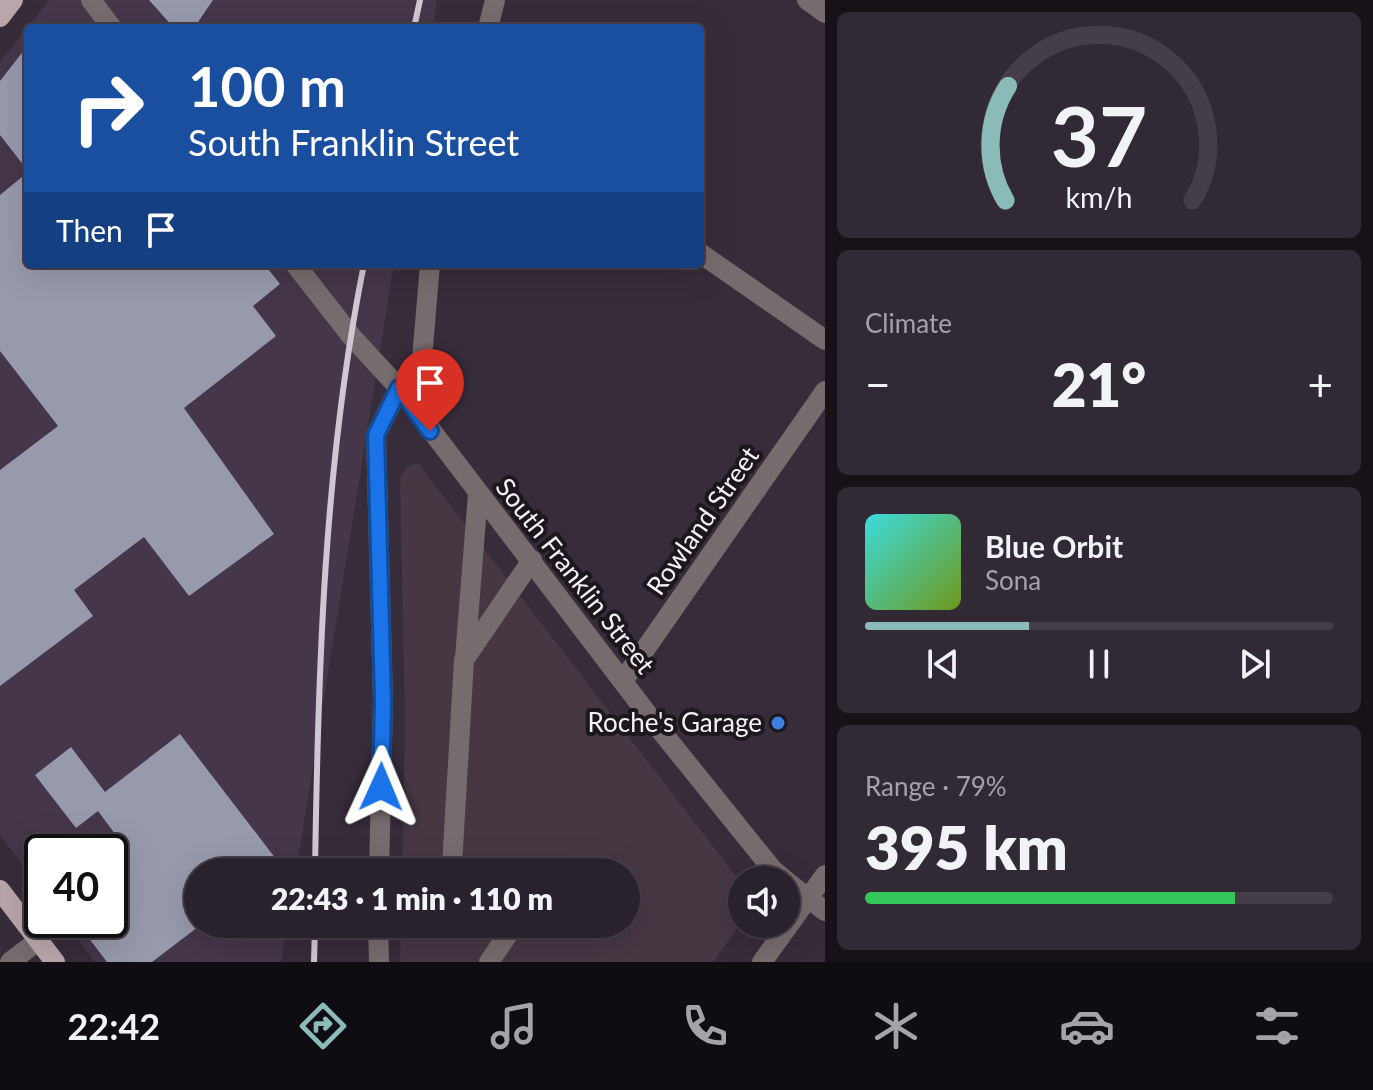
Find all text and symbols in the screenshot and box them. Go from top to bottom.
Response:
text: 100 m [188,52,346,119]
icon: right [56,56,160,160]
text: 37 [1051,84,1147,184]
text: South Franklin Street [188,120,519,164]
text: km/h [1066,180,1132,214]
icon: arrive [139,208,183,252]
text: Then [56,212,123,248]
text: Climate [865,307,952,339]
text: 21° [1052,348,1146,420]
pin [396,349,464,431]
text: − [865,358,891,410]
text: + [1307,358,1333,410]
icon: arrive [408,361,452,405]
street label: Rowland Street [639,440,765,601]
street label: South Franklin Street [490,471,662,680]
text: Blue Orbit [985,528,1123,564]
text: Sona [985,564,1041,596]
icon: previous [921,642,965,686]
icon: pause [1077,642,1121,686]
icon: next [1233,642,1277,686]
place label: Roche's Garage [588,706,762,738]
marker: Roche's Garage [769,714,787,732]
position arrow [339,745,423,829]
text: Range · 79% [865,770,1007,802]
text: 395 km [865,811,1068,883]
speed limit sign: 40 [24,834,128,938]
map controls [728,866,800,938]
button: sound [728,866,800,938]
text: 22:43 · 1 min · 110 m [271,880,553,916]
icon: directions [295,998,351,1054]
icon: music [486,998,542,1054]
icon: phone [677,998,733,1054]
icon: climate [868,998,924,1054]
icon: car [1059,998,1115,1054]
icon: filters [1249,998,1305,1054]
text: 22:42 [67,1004,160,1048]

